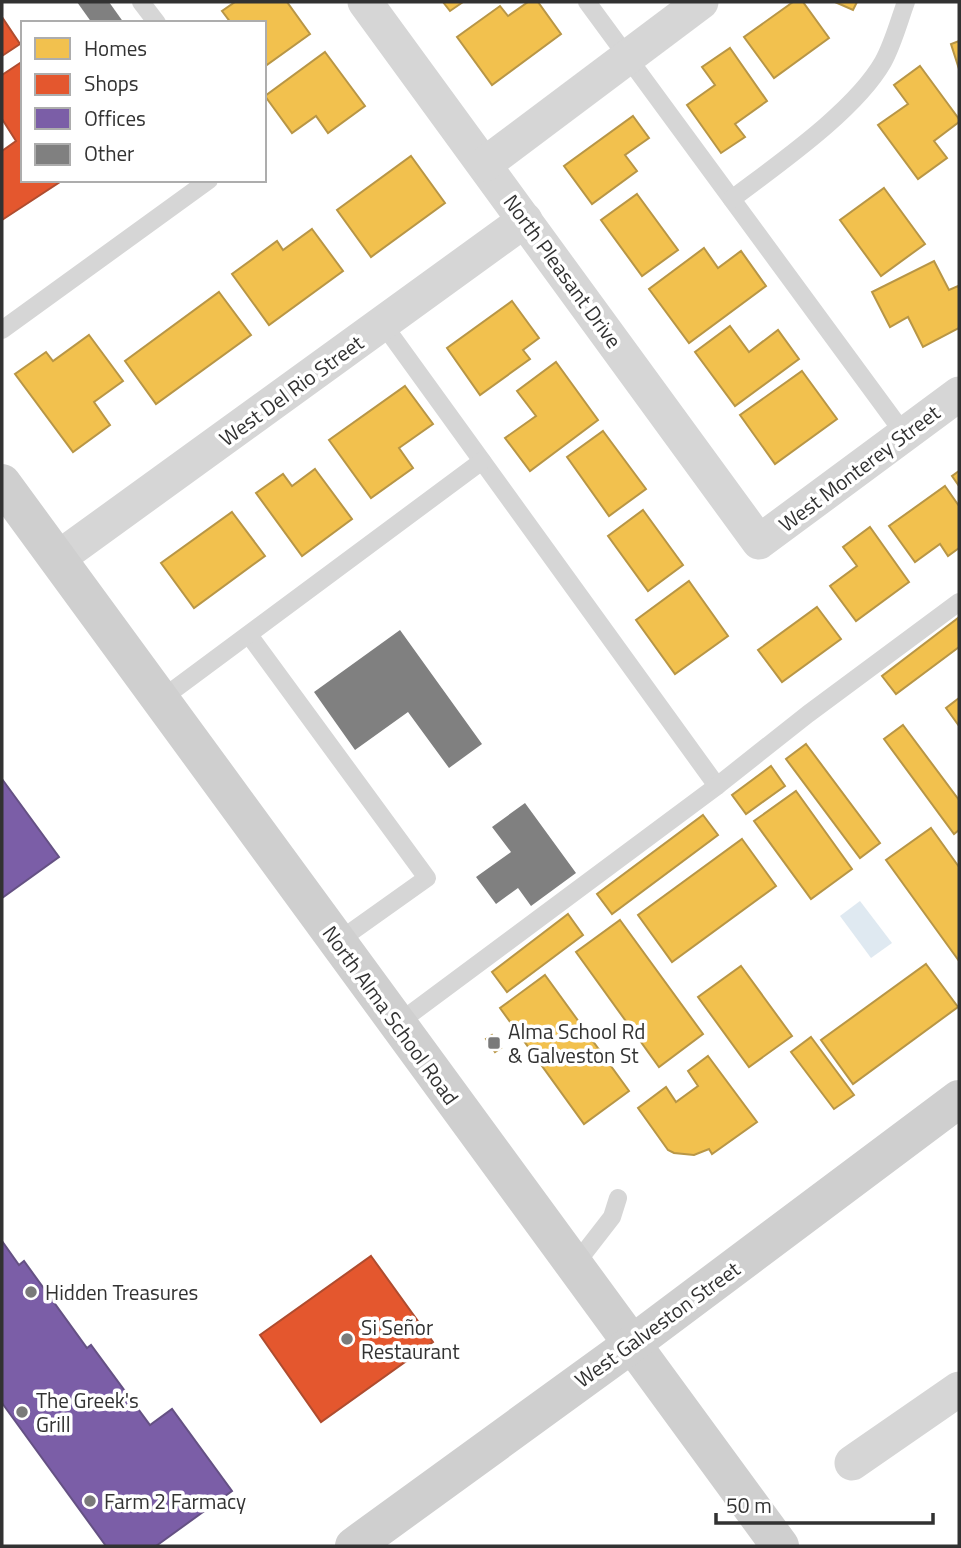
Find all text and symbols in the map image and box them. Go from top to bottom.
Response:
legend [21,21,266,182]
text: Homes [84,32,147,64]
text: Shops [84,67,139,99]
text: Offices [84,102,146,134]
text: Other [84,137,134,169]
street label: North Pleasant Drive [496,187,630,355]
street label: West Del Rio Street [212,326,370,453]
street label: West Monterey Street [772,396,947,539]
street label: North Alma School Road [315,919,467,1111]
place label: Alma School Rd & Galveston St [508,1015,645,1071]
marker: Alma School Rd & Galveston St [486,1035,502,1051]
street label: West Galveston Street [568,1253,747,1395]
place label: Hidden Treasures [45,1276,198,1308]
marker: Hidden Treasures [23,1284,39,1300]
place label: Si Señor Restaurant [361,1311,460,1367]
marker: Si Señor Restaurant [339,1331,355,1347]
place label: The Greek's Grill [36,1384,139,1440]
marker: The Greek's Grill [14,1404,30,1420]
scale bar [716,1482,933,1526]
place label: Farm 2 Farmacy [104,1485,246,1517]
text: 50 m [726,1489,772,1521]
marker: Farm 2 Farmacy [82,1493,98,1509]

